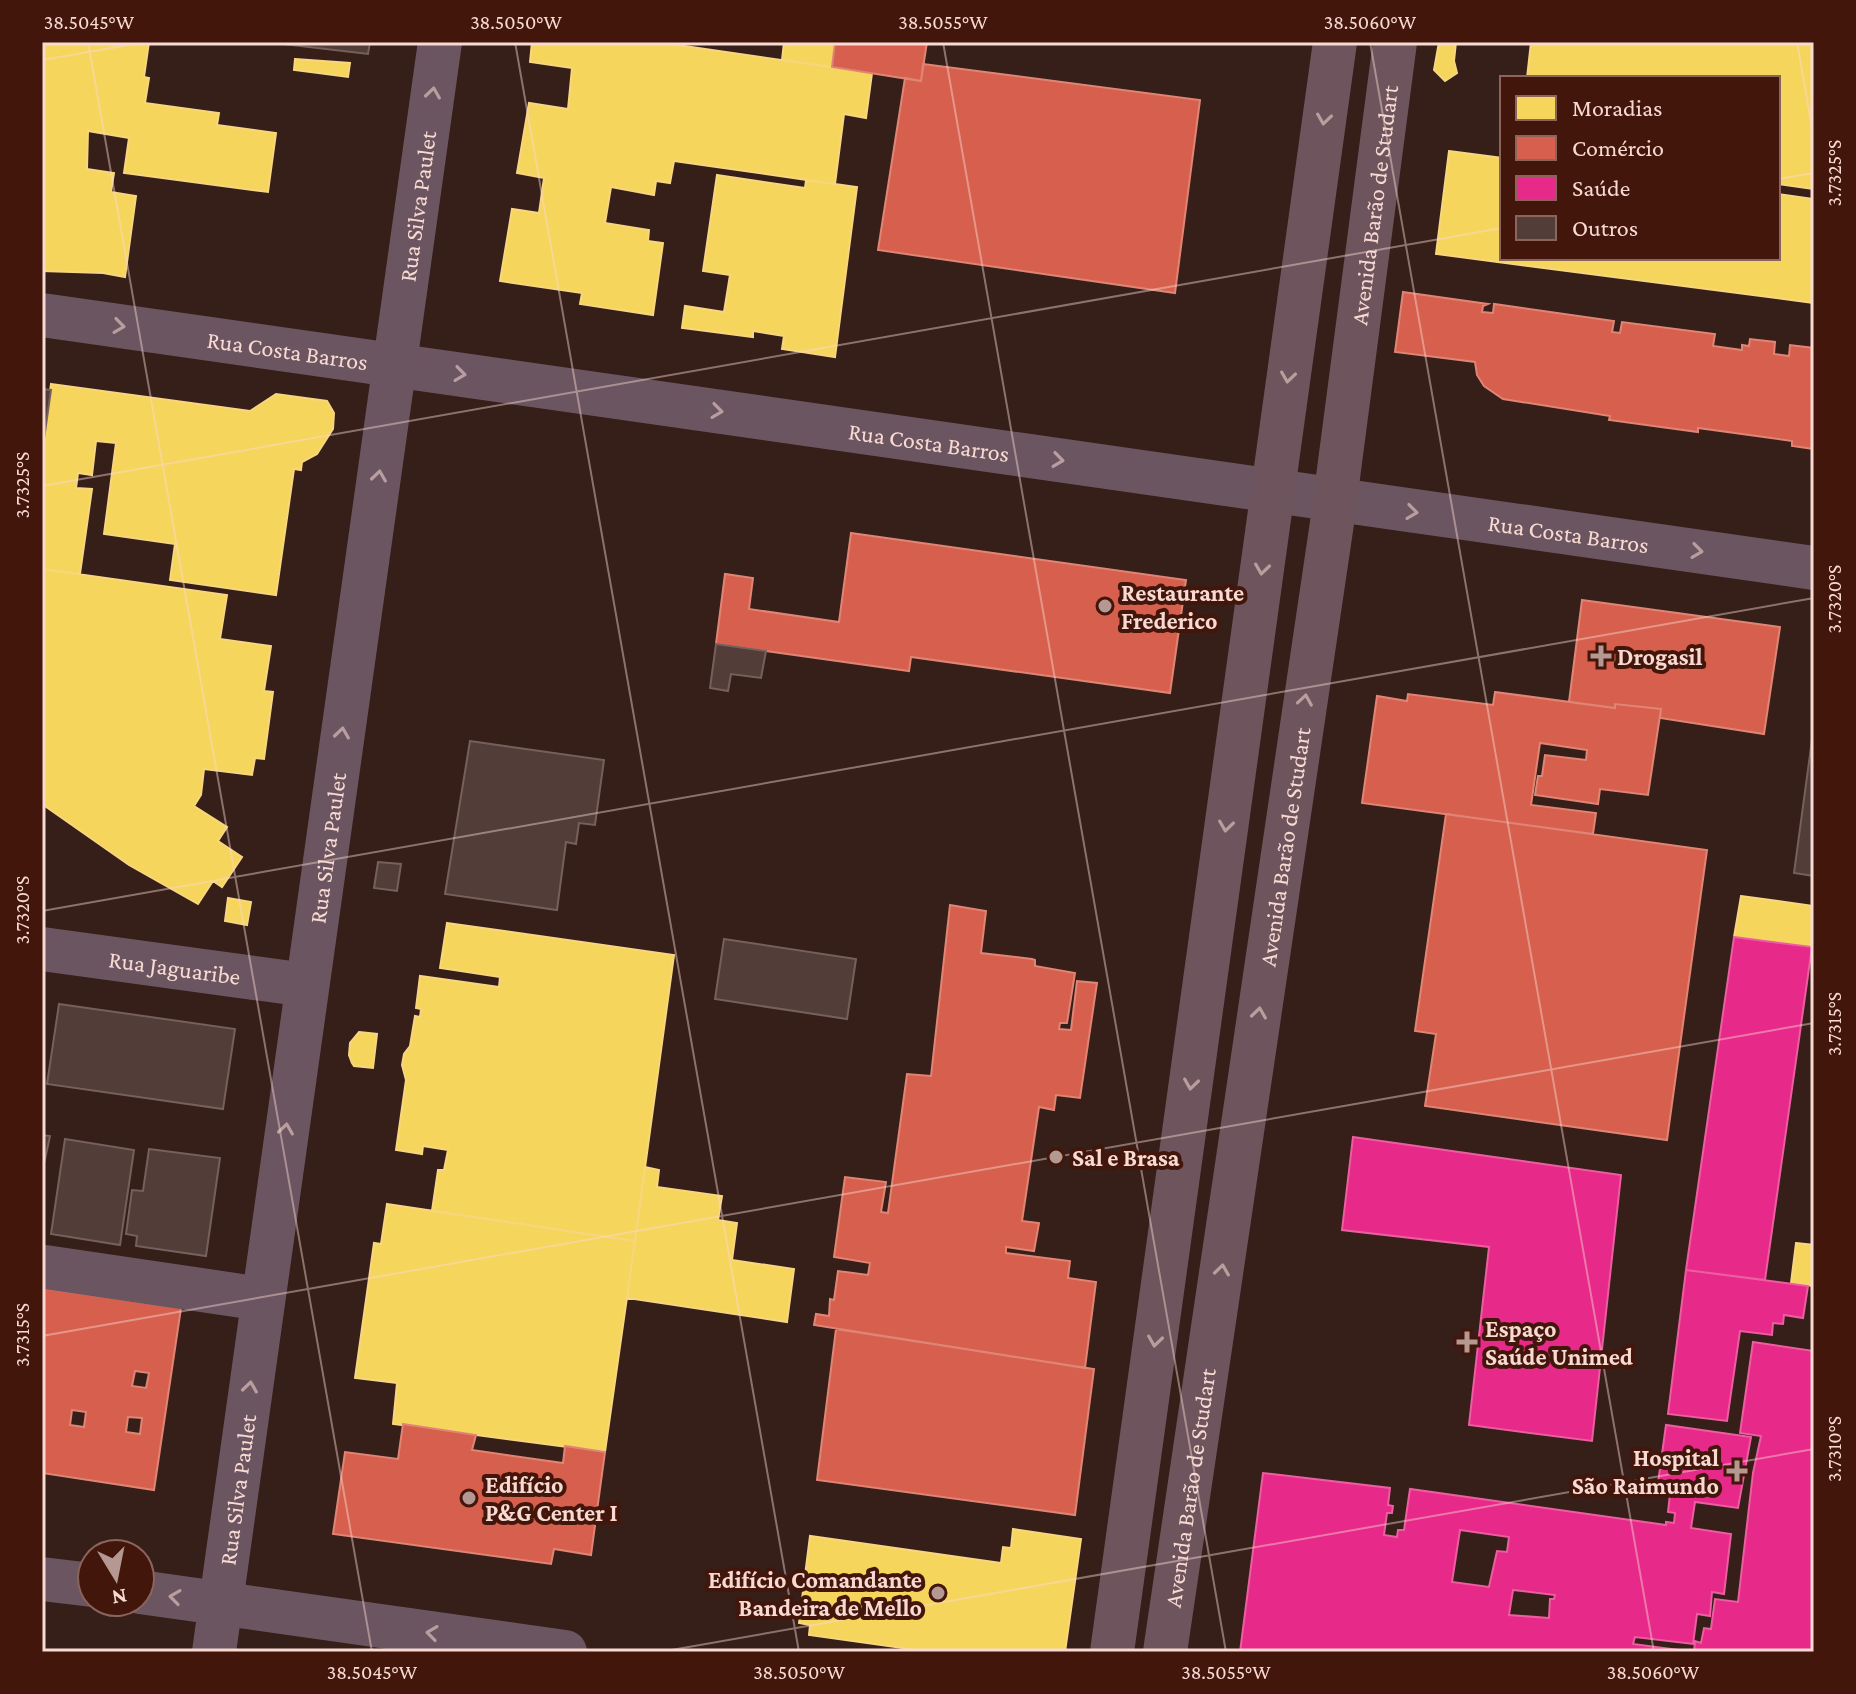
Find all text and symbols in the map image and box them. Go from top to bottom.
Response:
text: 38.5045°W [44,11,135,33]
text: 38.5050°W [470,11,562,33]
text: 38.5055°W [898,11,988,33]
text: 38.5060°W [1324,11,1417,33]
legend [1500,76,1780,260]
street label: Avenida Barão de Studart [1345,82,1403,327]
one-way arrow [424,86,441,100]
text: Moradias [1572,94,1662,121]
one-way arrow [1316,112,1333,126]
street label: Rua Silva Paulet [393,128,441,283]
text: Comércio [1572,134,1664,161]
text: 3.7325°S [1823,140,1845,206]
text: Saúde [1572,174,1630,201]
text: Outros [1572,214,1638,241]
one-way arrow [112,317,126,334]
street label: Rua Costa Barros [205,325,370,375]
one-way arrow [453,365,467,382]
one-way arrow [1280,370,1297,384]
one-way arrow [710,402,724,419]
street label: Rua Costa Barros [847,417,1011,466]
one-way arrow [1051,451,1065,468]
text: 3.7325°S [11,452,33,518]
one-way arrow [370,469,387,483]
one-way arrow [1405,503,1418,520]
street label: Rua Costa Barros [1486,508,1651,558]
one-way arrow [1691,543,1704,560]
one-way arrow [1253,563,1270,576]
text: 3.7320°S [1823,565,1845,633]
place label: Restaurante Frederico [1121,579,1244,634]
marker: Restaurante Frederico [1096,597,1114,615]
place label: Drogasil [1617,643,1702,670]
marker: Drogasil [1592,647,1610,665]
one-way arrow [1296,693,1313,707]
street label: Avenida Barão de Studart [1253,724,1315,968]
one-way arrow [333,726,350,740]
street label: Rua Silva Paulet [303,770,351,925]
one-way arrow [1218,820,1235,833]
text: 3.7320°S [11,876,33,944]
street label: Rua Jaguaribe [107,945,242,989]
text: 3.7315°S [1823,992,1845,1056]
one-way arrow [1250,1006,1267,1020]
one-way arrow [1183,1077,1200,1091]
one-way arrow [277,1122,294,1136]
place label: Sal e Brasa [1072,1144,1180,1171]
marker: Sal e Brasa [1047,1148,1065,1166]
one-way arrow [1213,1263,1230,1277]
text: 3.7315°S [11,1303,33,1367]
place label: Espaço Saúde Unimed [1485,1315,1633,1370]
marker: Espaço Saúde Unimed [1456,1331,1478,1353]
one-way arrow [1147,1335,1164,1348]
street label: Avenida Barão de Studart [1158,1365,1220,1609]
one-way arrow [241,1380,258,1394]
street label: Rua Silva Paulet [213,1411,261,1567]
text: 3.7310°S [1823,1416,1845,1482]
place label: Hospital São Raimundo [1572,1444,1719,1499]
marker: Hospital São Raimundo [1726,1460,1748,1482]
place label: Edifício P&G Center I [485,1471,617,1526]
marker: Edifício P&G Center I [460,1489,478,1507]
north arrow [76,1538,156,1618]
place label: Edifício Comandante Bandeira de Mello [708,1566,922,1621]
text: N [110,1584,129,1611]
marker: Edifício Comandante Bandeira de Mello [929,1584,947,1602]
one-way arrow [168,1588,181,1605]
one-way arrow [425,1625,439,1642]
text: 38.5045°W [327,1661,418,1683]
text: 38.5050°W [753,1661,845,1683]
text: 38.5055°W [1181,1661,1271,1683]
text: 38.5060°W [1607,1661,1700,1683]

